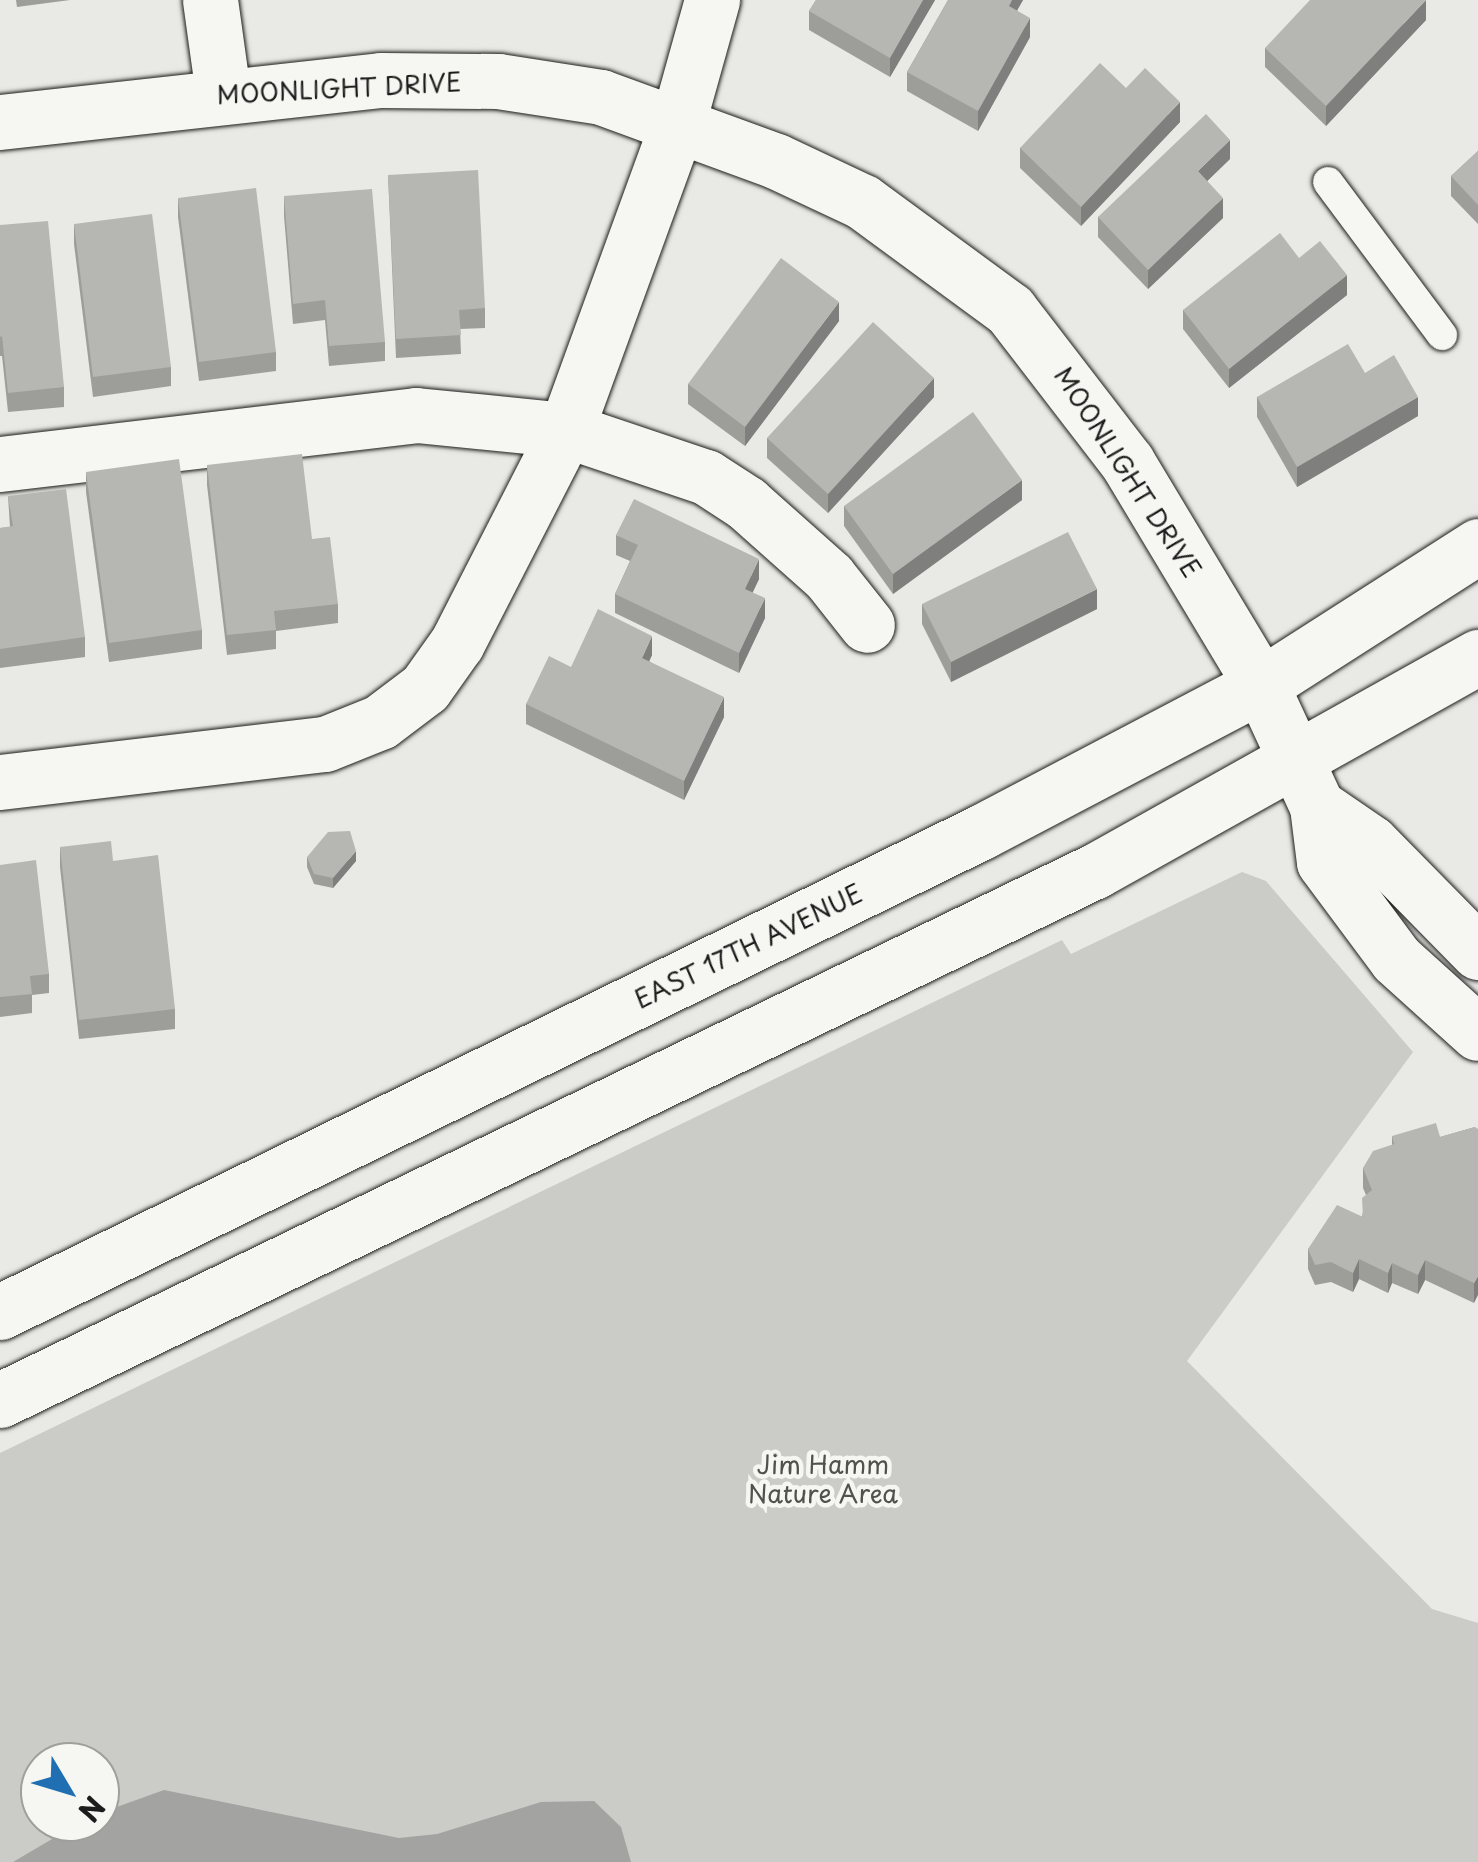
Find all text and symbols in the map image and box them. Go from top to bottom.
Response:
street label: MOONLIGHT DRIVE [215,67,463,109]
street label: MOONLIGHT DRIVE [1048,361,1208,583]
street label: EAST 17TH AVENUE [630,878,866,1014]
park label: Jim Hamm Nature Area [747,1450,899,1509]
north arrow [20,1742,120,1842]
text: N [69,1788,116,1832]

